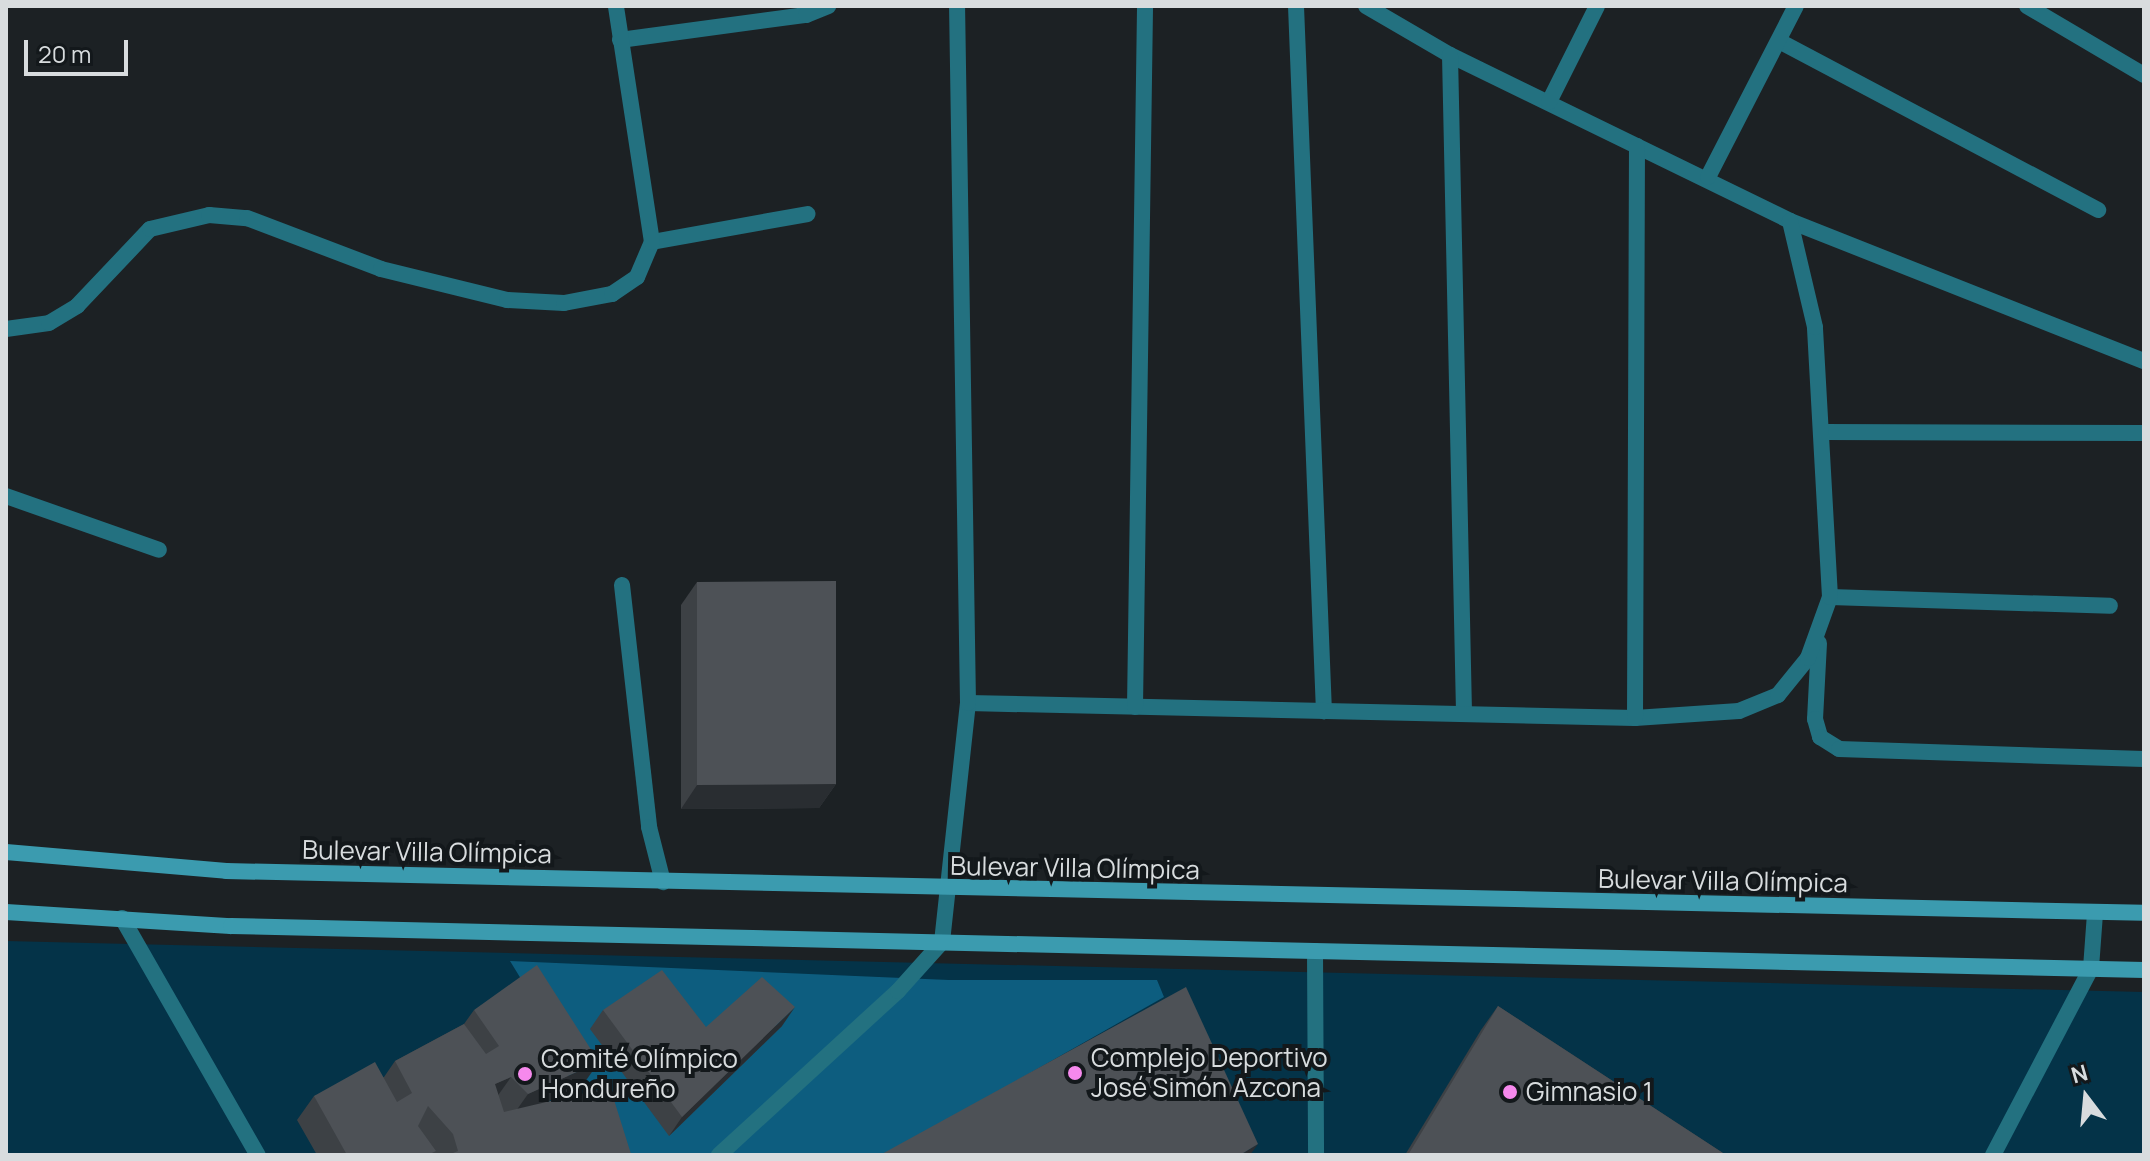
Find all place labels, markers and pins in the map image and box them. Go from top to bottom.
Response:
place label: Complejo Deportivo José Simón Azcona [1091,1042,1328,1104]
place label: Comité Olímpico Hondureño [541,1043,738,1104]
marker: Complejo Deportivo José Simón Azcona [1066,1064,1084,1082]
marker: Comité Olímpico Hondureño [516,1065,534,1083]
place label: Gimnasio 1 [1526,1076,1653,1108]
marker: Gimnasio 1 [1501,1083,1519,1101]

